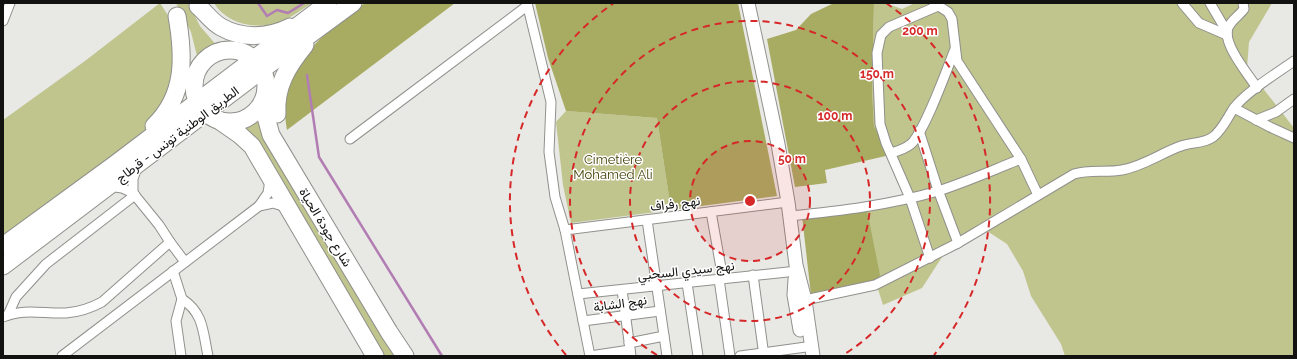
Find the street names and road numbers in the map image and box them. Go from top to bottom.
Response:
street label: الطريق الوطنية تونس - قرطاج [113,83,243,187]
street label: شارع جودة الحياة [294,185,355,270]
street label: نهج رفراف [649,193,701,216]
street label: نهج سيدي السحبي [637,258,736,286]
street label: نهج الشابة [592,292,648,317]

